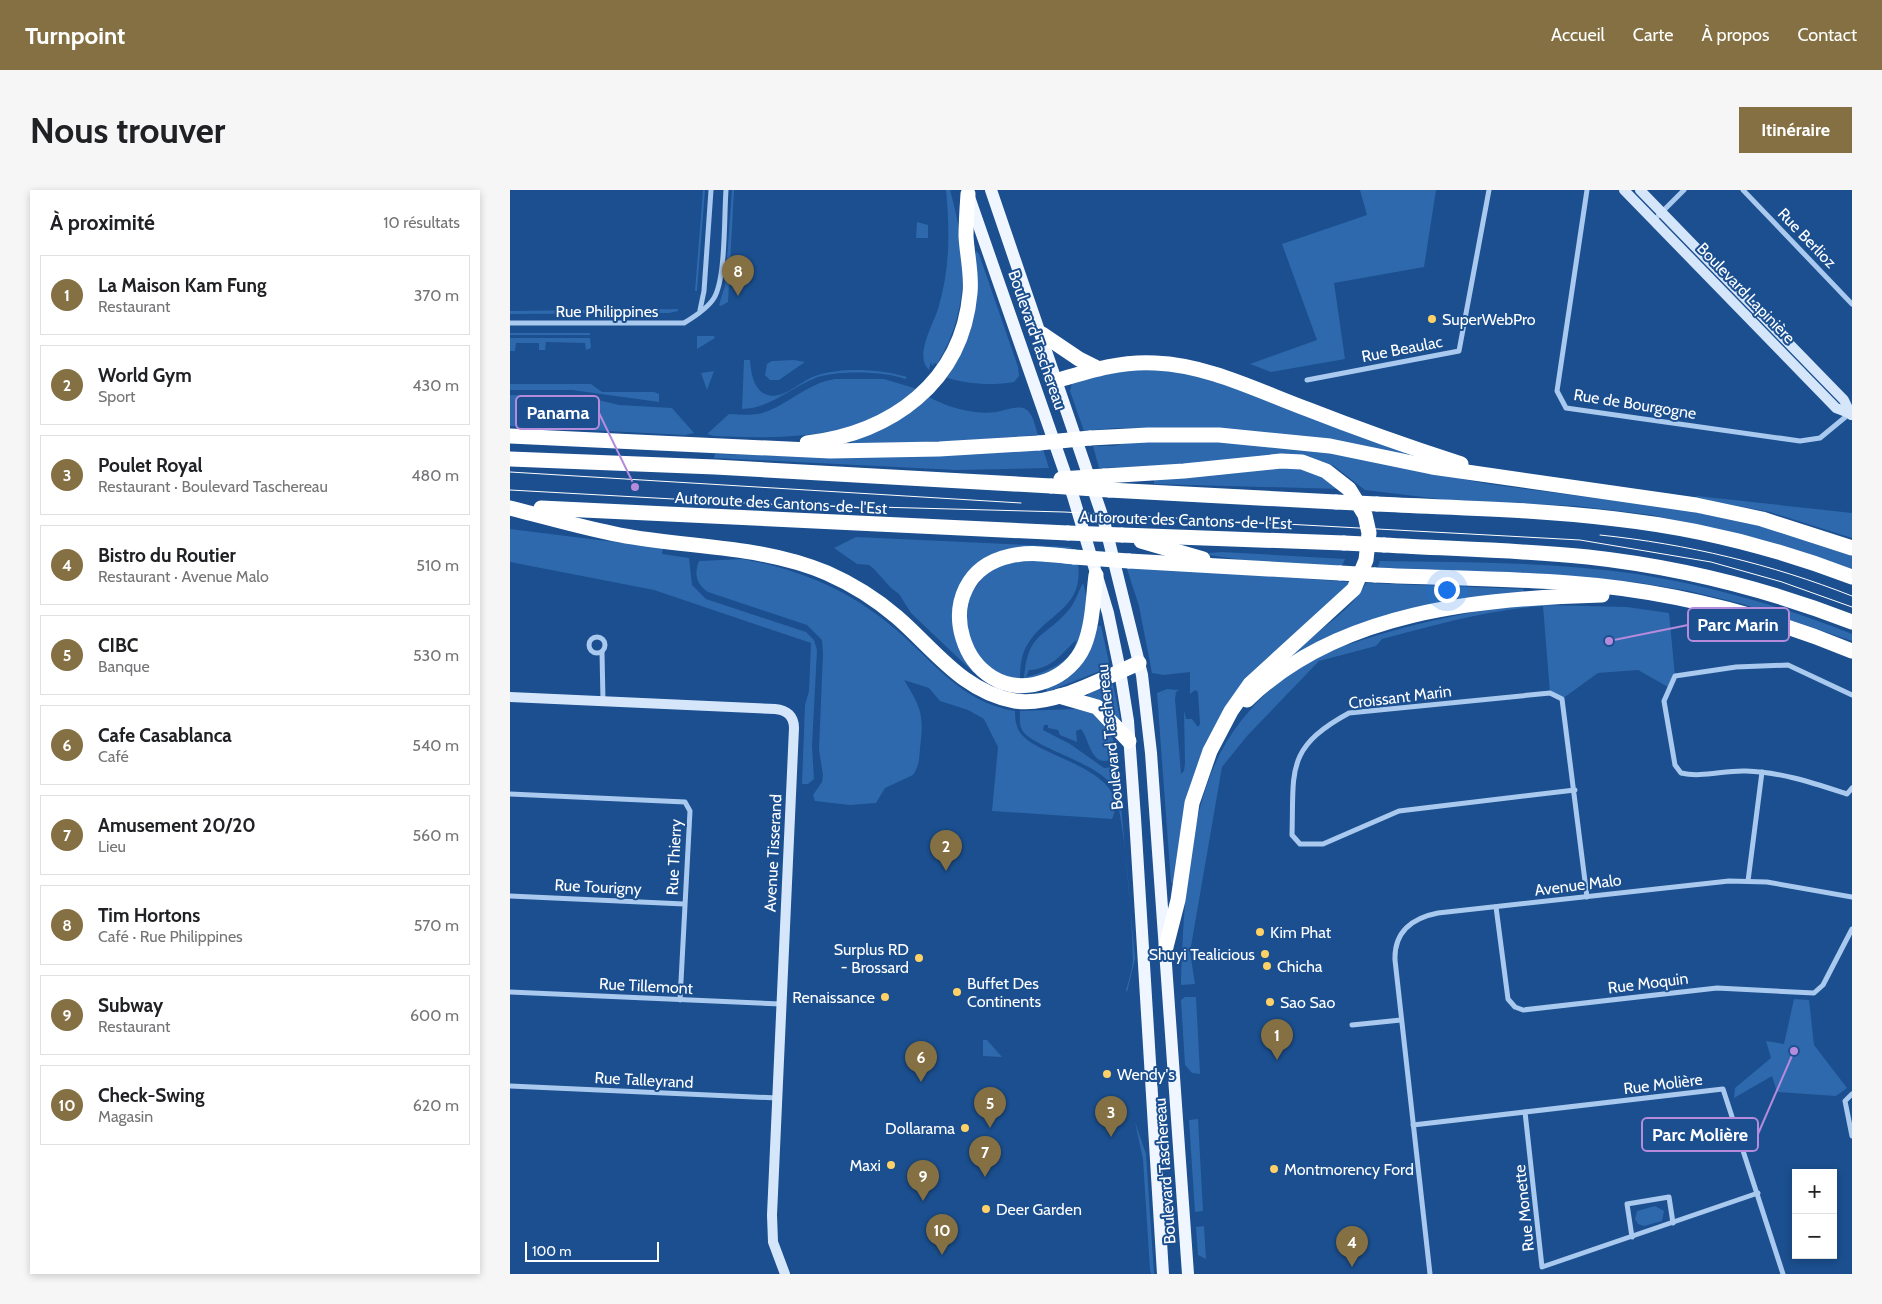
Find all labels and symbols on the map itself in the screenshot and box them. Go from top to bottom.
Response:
street label: Rue Berlioz [1774,204,1840,272]
street label: Boulevard Lapinière [1693,239,1799,347]
pin: 8 [722,255,754,296]
street label: Boulevard Taschereau [1004,268,1070,412]
street label: Rue Philippines [556,302,659,321]
place label: SuperWebPro [1442,310,1536,329]
marker: SuperWebPro [1426,313,1438,325]
street label: Rue Beaulac [1360,332,1444,366]
street label: Rue de Bourgogne [1572,385,1698,423]
callout: Panama [516,396,599,429]
text: Panama [527,402,590,424]
street label: Autoroute des Cantons-de-l'Est [674,488,888,518]
street label: Autoroute des Cantons-de-l'Est [1079,507,1293,533]
your location [1434,577,1460,603]
callout: Parc Marin [1688,608,1789,641]
text: Parc Marin [1697,614,1779,636]
street label: Boulevard Taschereau [1093,663,1127,811]
street label: Croissant Marin [1347,681,1453,713]
street label: Avenue Tisserand [760,794,786,912]
street label: Rue Thierry [663,818,685,896]
pin: 2 [930,830,962,871]
street label: Avenue Malo [1533,870,1623,900]
street label: Rue Tourigny [554,875,642,899]
place label: Kim Phat [1270,923,1332,942]
marker: Kim Phat [1254,926,1266,938]
place label: Surplus RD - Brossard [834,940,909,977]
place label: Shuyi Tealicious [1149,945,1255,964]
marker: Shuyi Tealicious [1259,948,1271,960]
marker: Surplus RD - Brossard [913,952,925,964]
place label: Chicha [1277,957,1323,976]
marker: Chicha [1261,960,1273,972]
street label: Rue Moquin [1607,969,1689,997]
street label: Rue Tillemont [599,974,694,998]
place label: Buffet Des Continents [967,974,1041,1011]
marker: Buffet Des Continents [951,986,963,998]
place label: Renaissance [792,988,875,1007]
marker: Renaissance [879,991,891,1003]
place label: Sao Sao [1280,993,1335,1012]
marker: Sao Sao [1264,996,1276,1008]
pin: 1 [1261,1019,1293,1060]
pin: 6 [905,1041,937,1082]
place label: Wendy's [1117,1065,1175,1084]
street label: Rue Talleyrand [594,1068,694,1092]
marker: Wendy's [1101,1068,1113,1080]
street label: Rue Molière [1622,1070,1704,1098]
pin: 5 [974,1087,1006,1128]
pin: 3 [1095,1096,1127,1137]
street label: Boulevard Taschereau [1150,1097,1180,1245]
callout: Parc Molière [1642,1118,1758,1151]
place label: Dollarama [885,1119,955,1138]
marker: Dollarama [959,1122,971,1134]
text: Parc Molière [1652,1124,1748,1146]
pin: 7 [969,1136,1001,1177]
place label: Maxi [849,1156,881,1175]
marker: Maxi [885,1159,897,1171]
pin: 9 [907,1160,939,1201]
place label: Montmorency Ford [1284,1160,1414,1179]
marker: Montmorency Ford [1268,1163,1280,1175]
street label: Rue Monette [1510,1164,1538,1252]
place label: Deer Garden [996,1200,1082,1219]
marker: Deer Garden [980,1203,992,1215]
pin: 10 [926,1214,958,1255]
pin: 4 [1336,1226,1368,1267]
scale bar [525,1239,659,1262]

